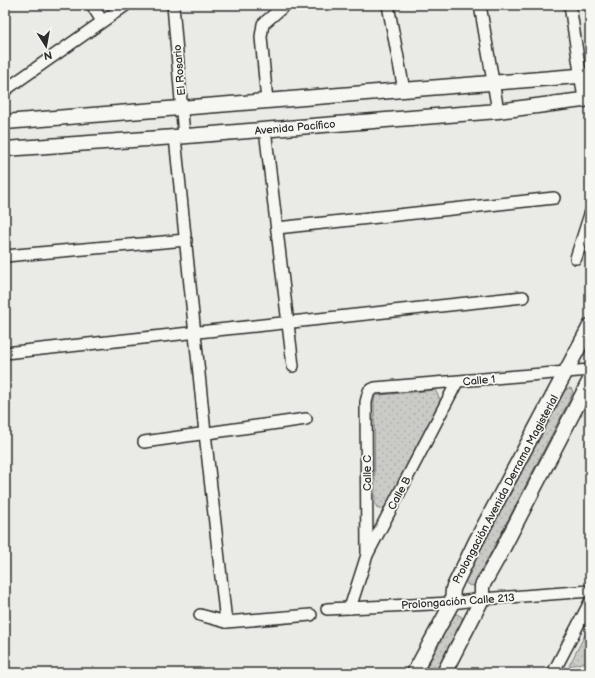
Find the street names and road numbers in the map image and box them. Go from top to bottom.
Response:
street label: El Rosario [171,44,188,96]
street label: Avenida Pacífico [254,117,336,138]
street label: Calle 1 [462,373,496,388]
street label: Prolongación Avenida Derrama Magisterial [450,393,561,586]
street label: Calle C [361,455,374,491]
street label: Calle B [385,474,414,512]
street label: Prolongación Calle 213 [401,591,516,612]

